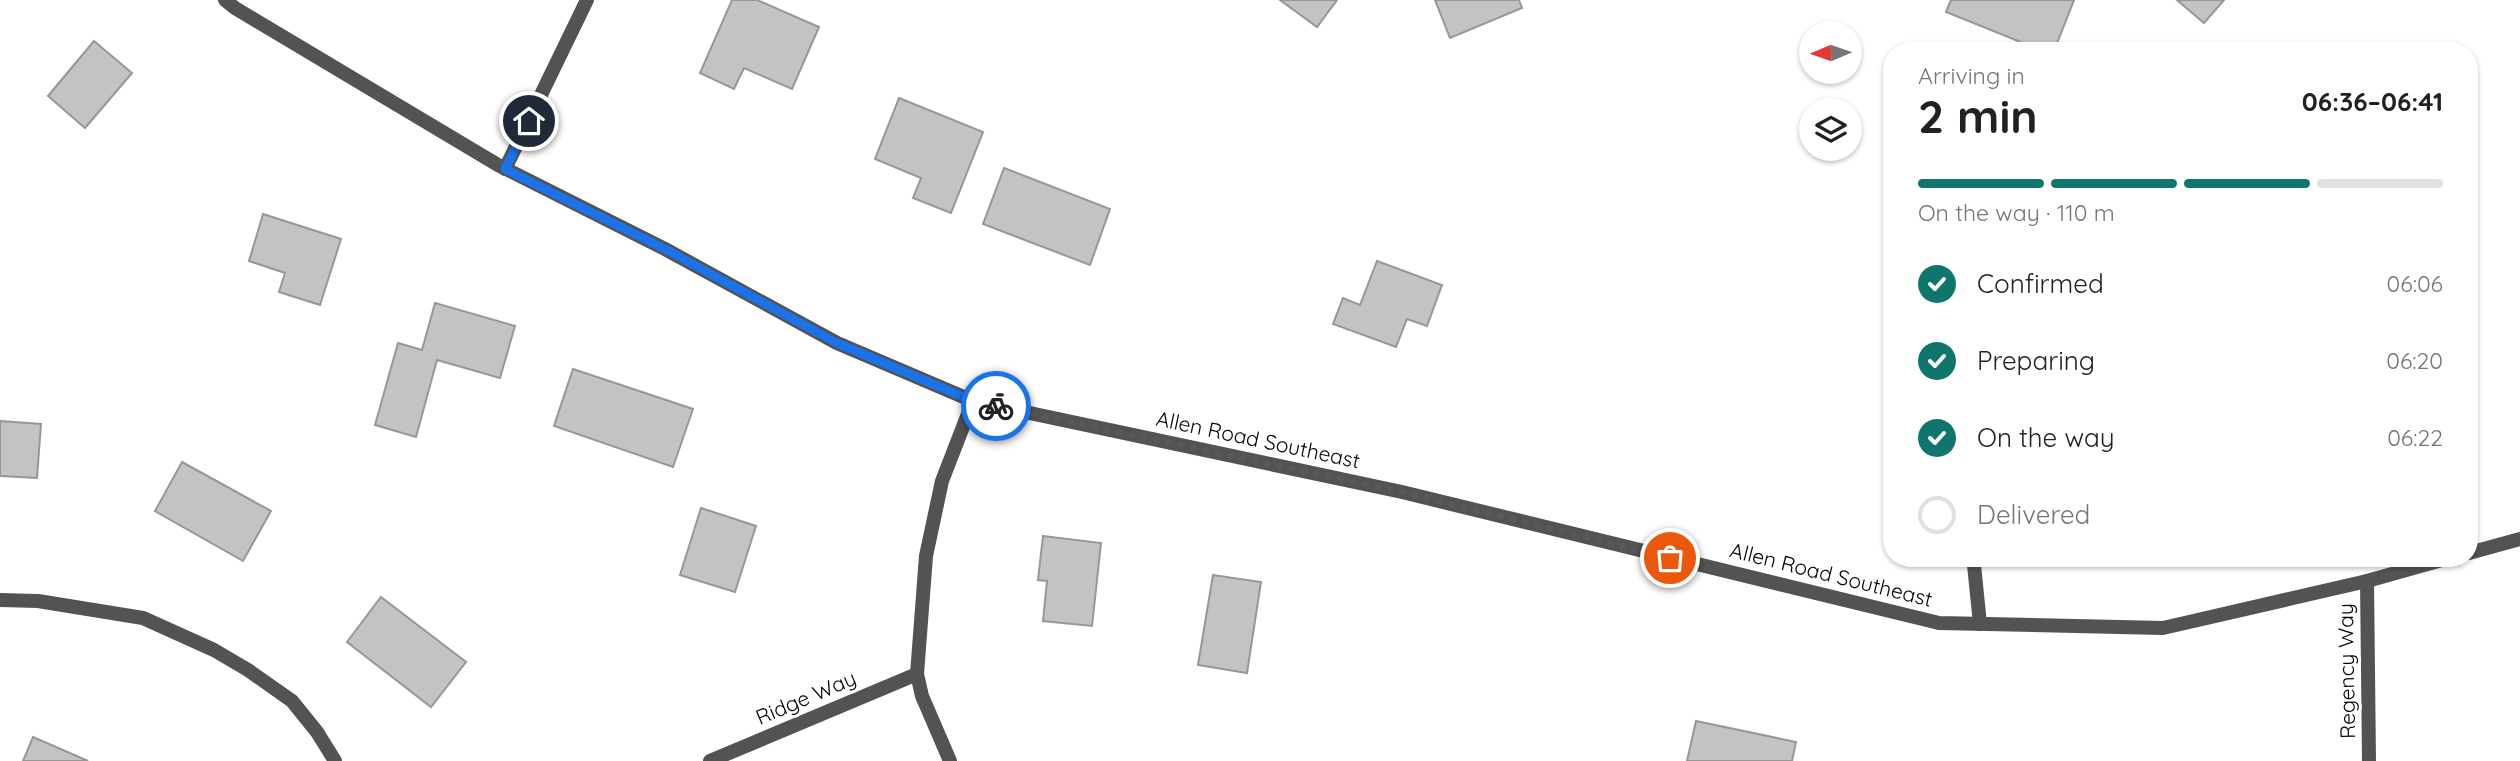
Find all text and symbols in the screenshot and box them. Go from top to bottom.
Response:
north arrow [1799,21,1862,84]
map controls [1799,21,1862,161]
text: Arriving in [1918,61,2025,90]
text: 06:36–06:41 [2302,85,2443,118]
text: 2 min [1918,87,2038,145]
pin [499,91,559,151]
button: layers [1799,98,1862,161]
icon: home [510,102,548,140]
text: On the way · 110 m [1918,198,2115,227]
icon: check [1918,265,1956,303]
text: Confirmed [1977,267,2104,300]
text: 06:06 [2387,269,2443,298]
icon: check [1918,342,1956,380]
text: Preparing [1977,344,2095,377]
text: 06:20 [2386,346,2443,375]
courier [961,371,1031,441]
icon: bike [977,387,1015,425]
street label: Allen Road Southeast [1154,405,1363,473]
icon: check [1918,419,1956,457]
text: On the way [1977,421,2115,454]
text: 06:22 [2387,423,2443,452]
text: Delivered [1977,498,2090,531]
pin [1640,528,1700,588]
street label: Allen Road Southeast [1727,536,1935,612]
icon: bag [1651,539,1689,577]
street label: Regency Way [2332,603,2360,739]
street label: Ridge Way [752,664,860,730]

